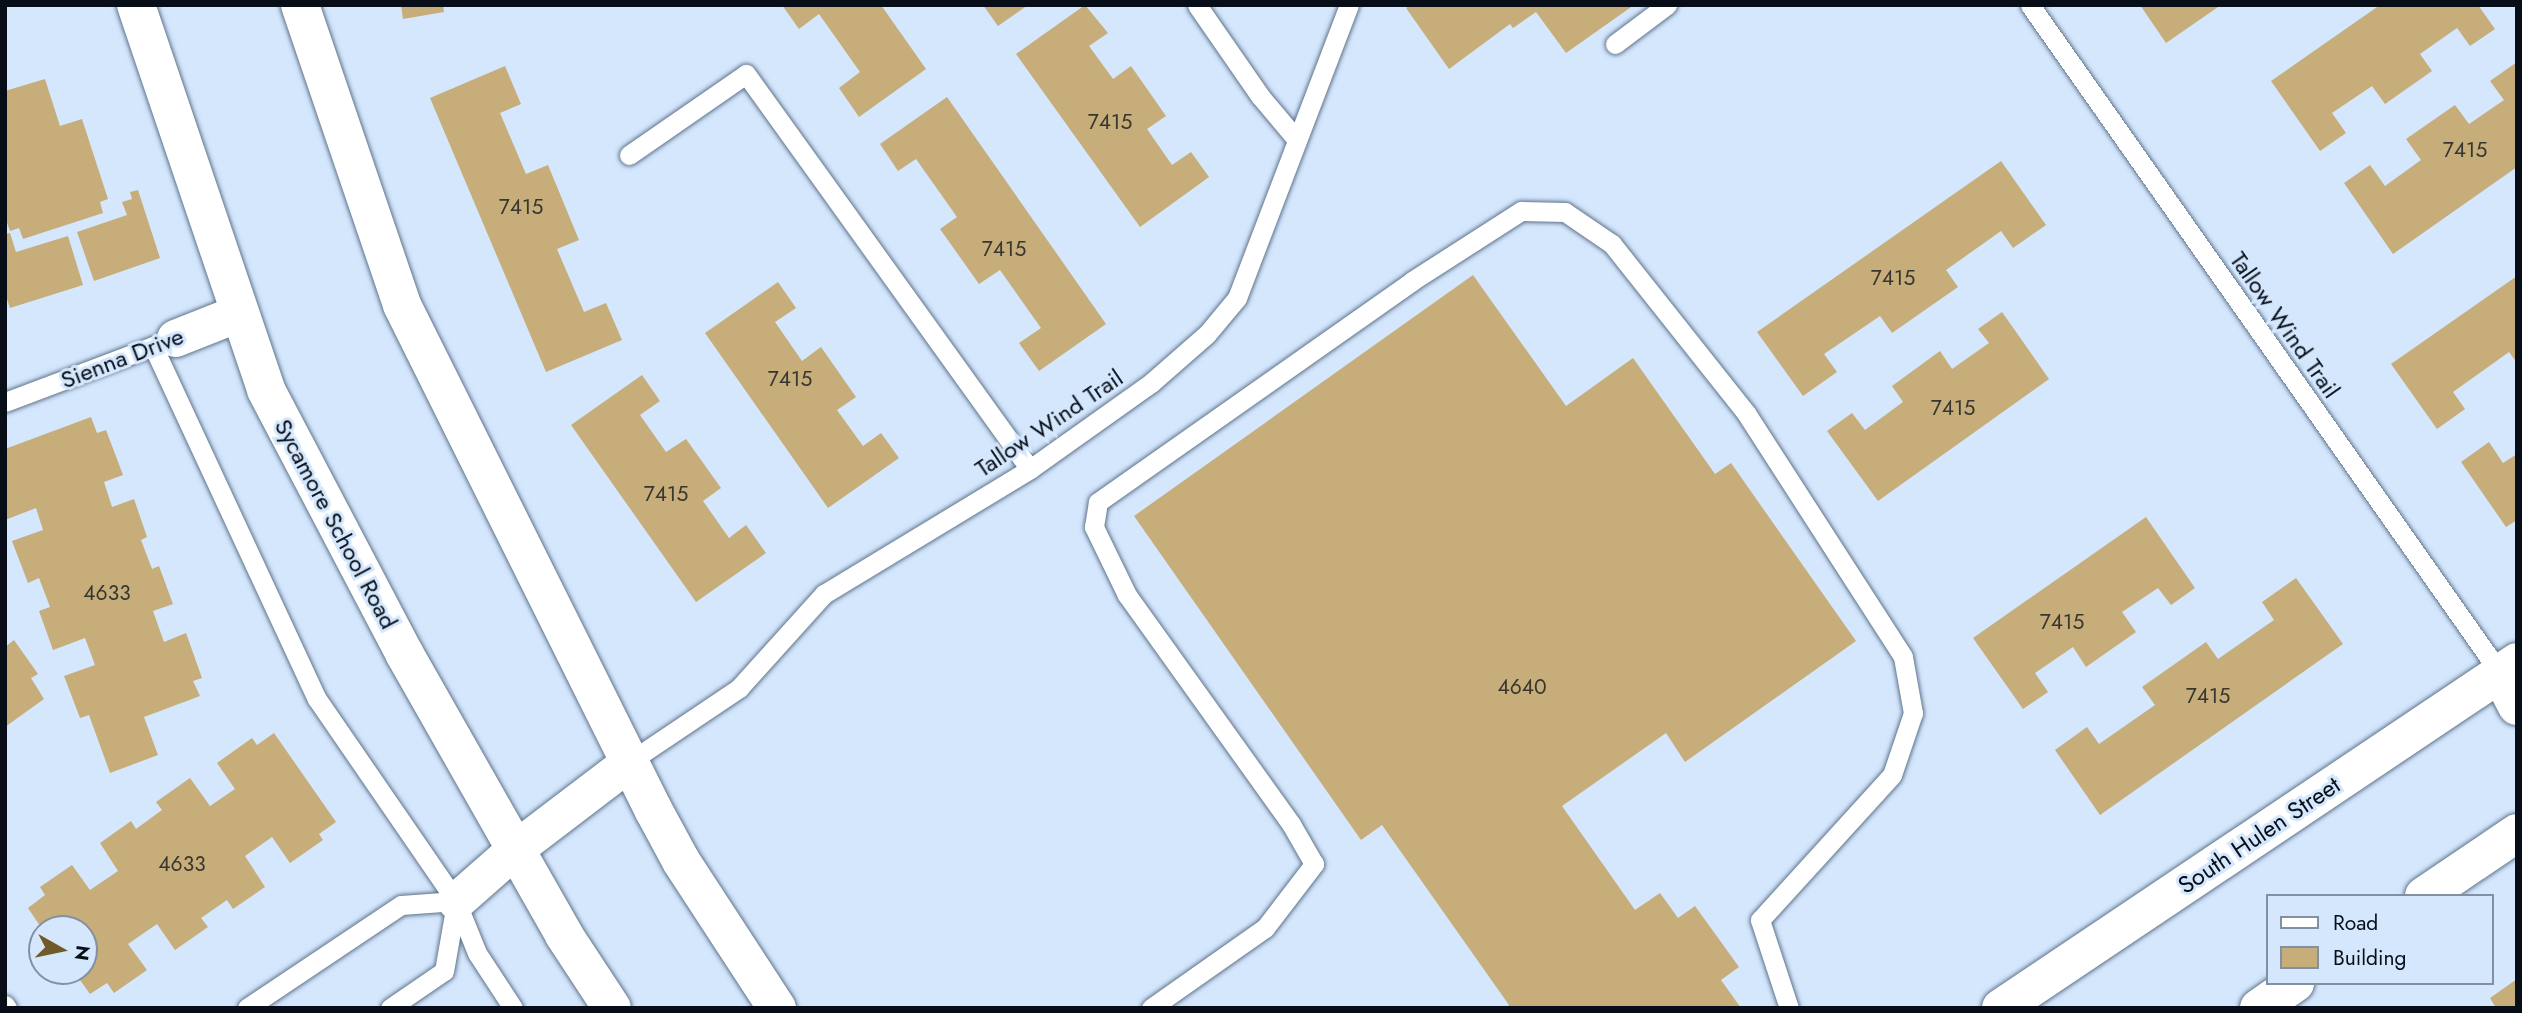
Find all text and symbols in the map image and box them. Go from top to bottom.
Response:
house number: 7415 [1088,109,1132,135]
house number: 7415 [2443,137,2487,163]
house number: 7415 [499,194,543,220]
house number: 7415 [982,236,1026,262]
street label: Tallow Wind Trail [2224,246,2346,404]
house number: 7415 [1871,265,1915,291]
street label: Sienna Drive [57,321,187,395]
street label: Tallow Wind Trail [970,363,1128,483]
house number: 7415 [768,366,812,392]
house number: 7415 [1931,395,1975,421]
street label: Sycamore School Road [268,414,404,634]
house number: 7415 [644,481,688,507]
house number: 4633 [83,580,131,606]
house number: 7415 [2040,609,2084,635]
house number: 4640 [1497,674,1547,700]
house number: 7415 [2186,683,2230,709]
street label: South Hulen Street [2173,770,2345,900]
house number: 4633 [158,851,206,877]
legend [2266,894,2494,985]
text: Road [2333,908,2378,938]
north arrow [28,915,98,985]
text: N [68,943,97,963]
text: Building [2333,943,2406,973]

